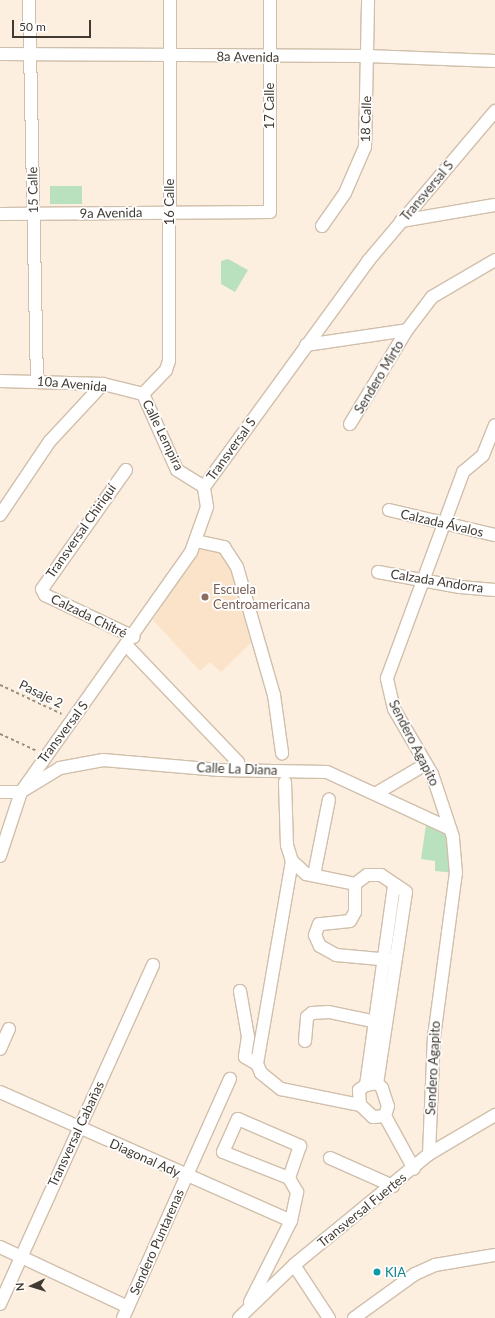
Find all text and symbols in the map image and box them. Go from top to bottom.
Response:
scale bar [14,12,93,38]
text: 50 m [19,19,46,34]
street label: 8a Avenida [216,49,280,65]
street label: 17 Calle [261,83,277,129]
street label: 18 Calle [357,95,375,143]
street label: Transversal S [397,158,457,224]
street label: 15 Calle [25,167,41,213]
street label: 16 Calle [161,179,177,225]
street label: 9a Avenida [79,205,143,221]
street label: Sendero Mirto [351,338,407,416]
street label: 10a Avenida [36,373,108,395]
street label: Calle Lempira [139,397,187,473]
street label: Transversal S [203,415,259,483]
street label: Transversal Chiriquí [43,481,119,581]
street label: Calzada Ávalos [399,506,485,540]
street label: Calzada Andorra [389,566,485,596]
place label: Escuela Centroamericana [213,582,310,613]
street label: Calzada Chitré [48,591,130,641]
marker: Escuela Centroamericana [200,592,210,602]
street label: Pasaje 2 [16,677,66,711]
street label: Sendero Agapito [386,697,442,789]
street label: Transversal S [35,698,91,766]
street label: Calle La Diana [196,760,278,778]
street label: Sendero Agapito [423,1020,443,1116]
street label: Transversal Cabañas [45,1079,107,1189]
street label: Diagonal Ady [107,1135,183,1181]
street label: Transversal Fuertes [315,1169,409,1251]
street label: Sendero Puntarenas [127,1187,187,1297]
place label: KIA [385,1264,406,1280]
north arrow [12,1266,52,1306]
marker: KIA [372,1267,382,1277]
text: N [13,1282,26,1292]

